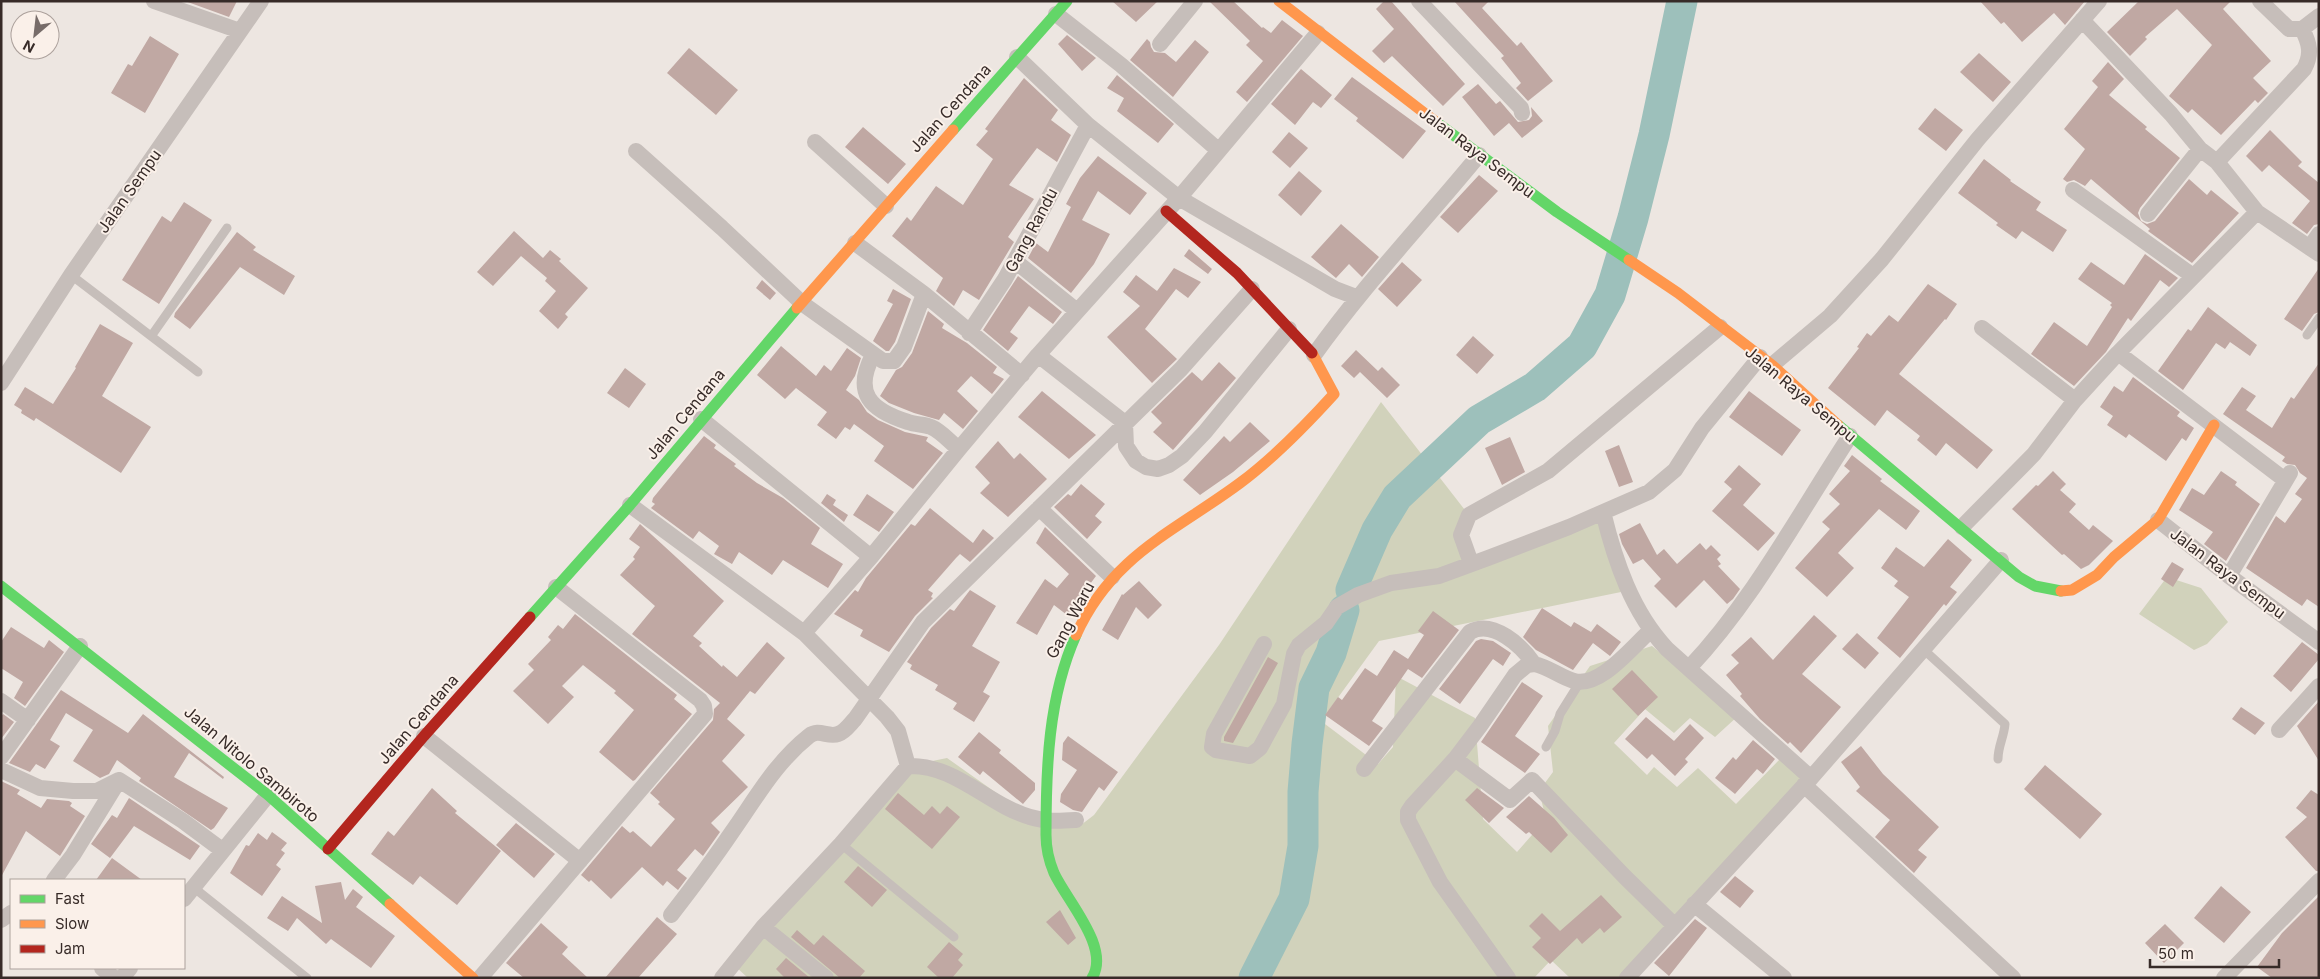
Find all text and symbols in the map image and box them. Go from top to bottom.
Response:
north arrow [10,10,60,60]
text: N [20,37,37,57]
street label: Jalan Cendana [905,59,995,157]
street label: Jalan Raya Sempu [1415,102,1539,202]
street label: Jalan Sempu [93,145,165,237]
street label: Gang Randu [1000,184,1062,276]
street label: Jalan Raya Sempu [1741,342,1861,446]
street label: Jalan Cendana [641,364,729,464]
street label: Jalan Raya Sempu [2166,523,2290,623]
street label: Gang Waru [1041,578,1099,662]
street label: Jalan Cendana [374,670,462,768]
street label: Jalan Nitolo Sambiroto [180,702,324,826]
legend [10,879,185,969]
text: Fast [55,889,85,908]
text: Slow [55,914,89,933]
scale bar [2150,936,2279,968]
text: Jam [55,939,85,958]
text: 50 m [2158,944,2194,963]

